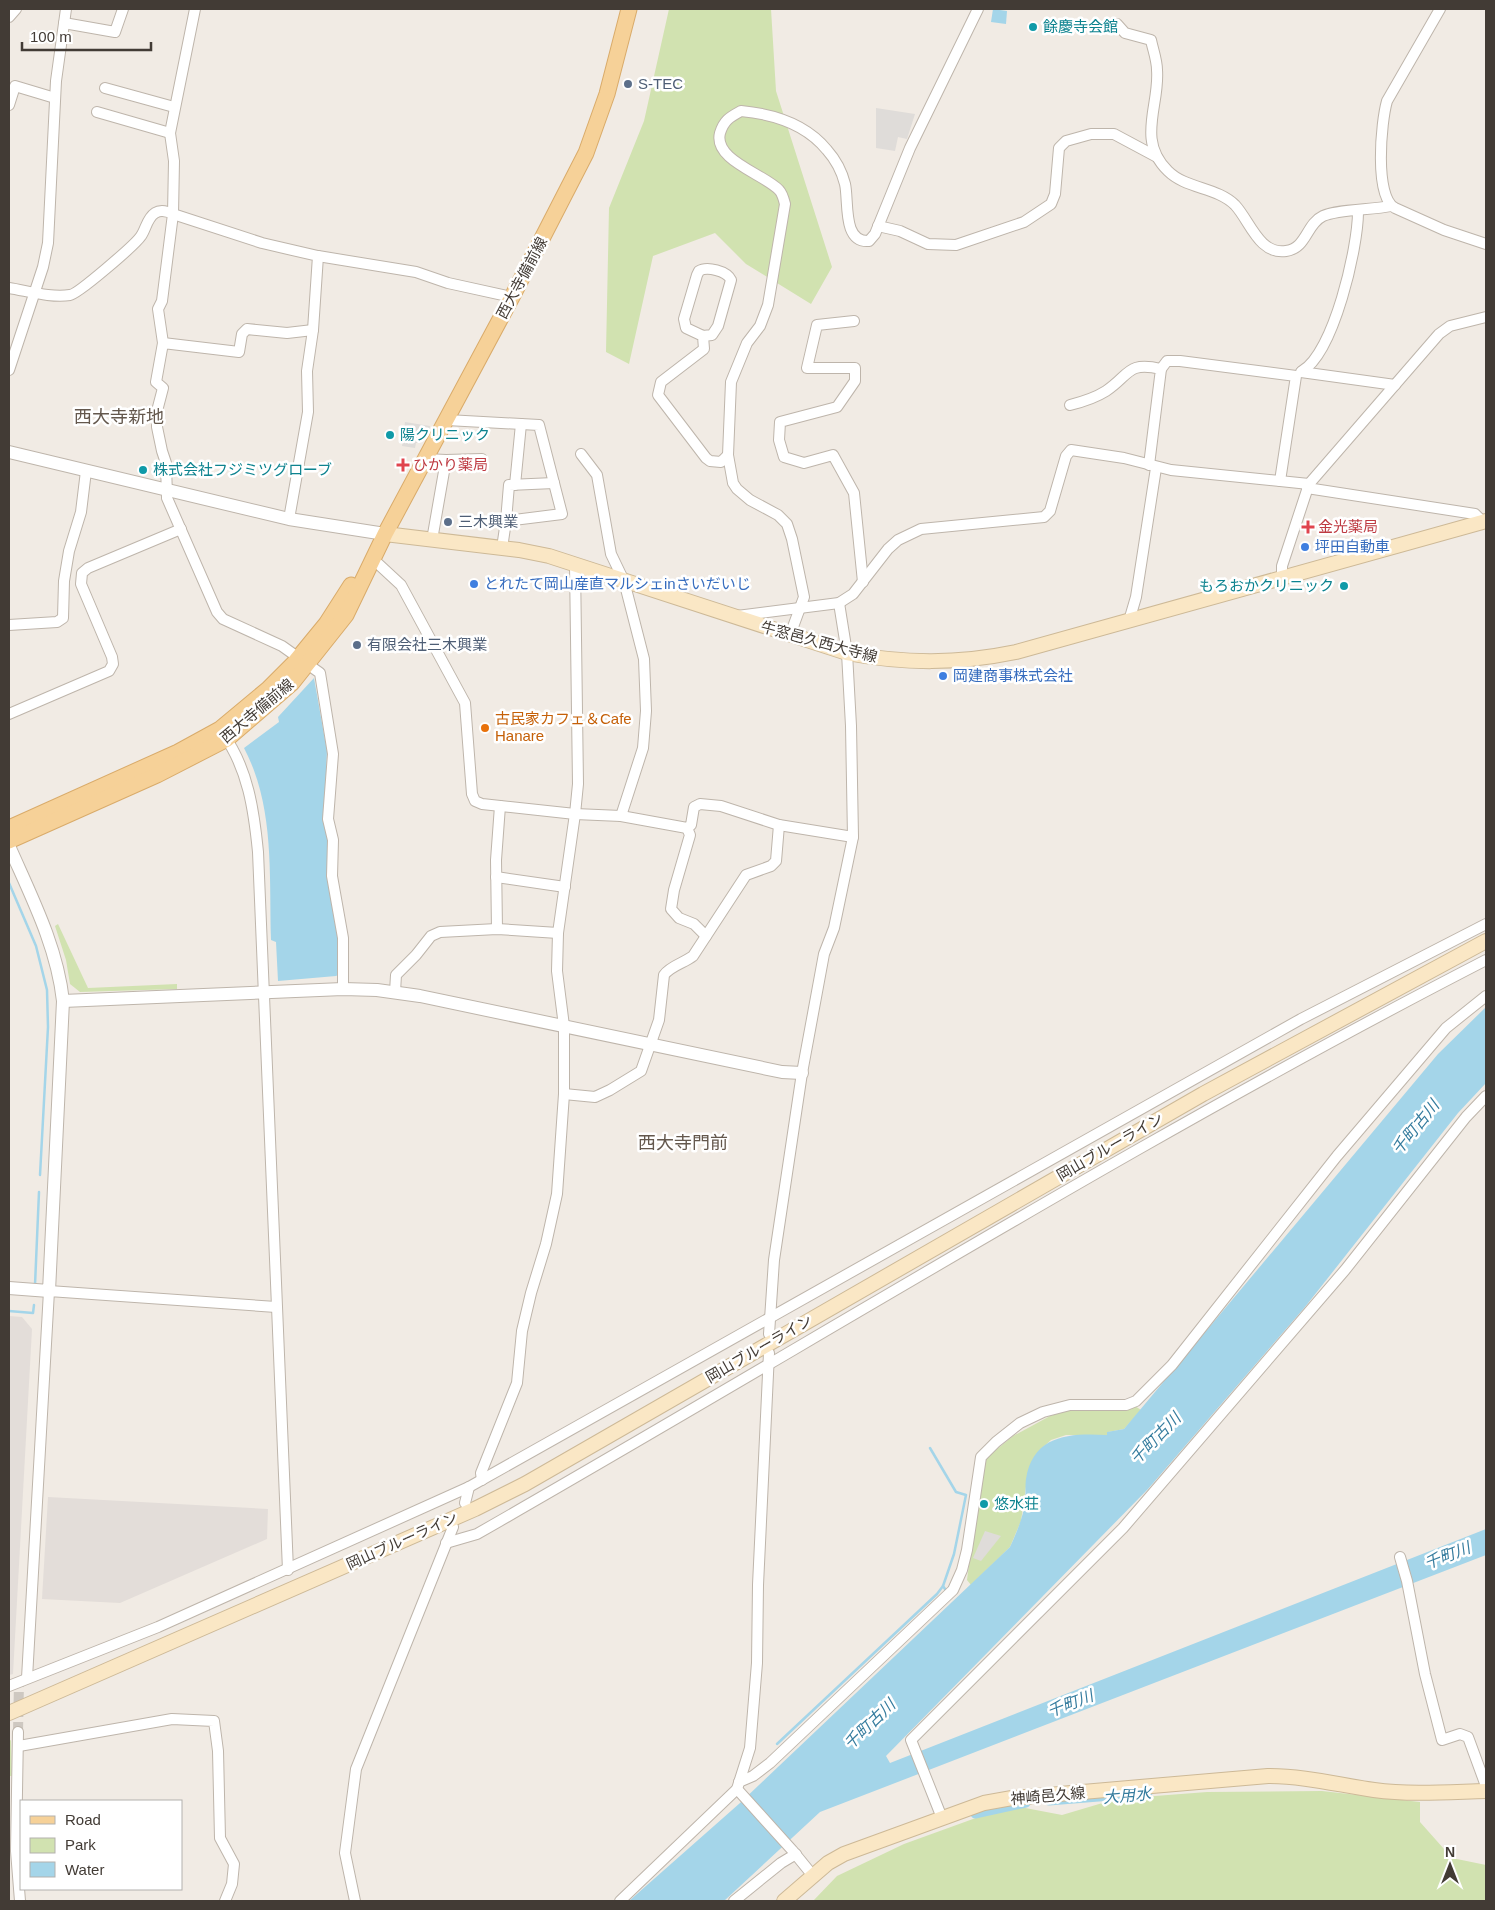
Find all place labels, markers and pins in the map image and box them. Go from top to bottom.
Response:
place label: 餘慶寺会館 [1043,18,1118,35]
marker: 餘慶寺会館 [1027,21,1039,33]
place label: S-TEC [638,75,683,92]
marker: S-TEC [622,78,634,90]
place label: 陽クリニック [400,426,490,443]
marker: 陽クリニック [384,429,396,441]
place label: ひかり薬局 [413,456,488,473]
marker: ひかり薬局 [397,459,409,471]
place label: 株式会社フジミツグローブ [153,461,332,478]
marker: 株式会社フジミツグローブ [137,464,149,476]
place label: 三木興業 [458,513,518,530]
marker: 三木興業 [442,516,454,528]
place label: 金光薬局 [1318,518,1378,535]
marker: 金光薬局 [1302,521,1314,533]
place label: 坪田自動車 [1315,538,1390,555]
marker: 坪田自動車 [1299,541,1311,553]
place label: とれたて岡山産直マルシェinさいだいじ [484,575,751,592]
place label: もろおかクリニック [1199,577,1334,594]
marker: とれたて岡山産直マルシェinさいだいじ [468,578,480,590]
marker: もろおかクリニック [1338,580,1350,592]
place label: 有限会社三木興業 [367,636,487,653]
marker: 有限会社三木興業 [351,639,363,651]
place label: 岡建商事株式会社 [953,667,1073,684]
marker: 岡建商事株式会社 [937,670,949,682]
place label: 古民家カフェ＆Cafe Hanare [495,710,632,744]
marker: 古民家カフェ＆Cafe Hanare [479,722,491,734]
place label: 悠水荘 [994,1495,1039,1512]
marker: 悠水荘 [978,1498,990,1510]

